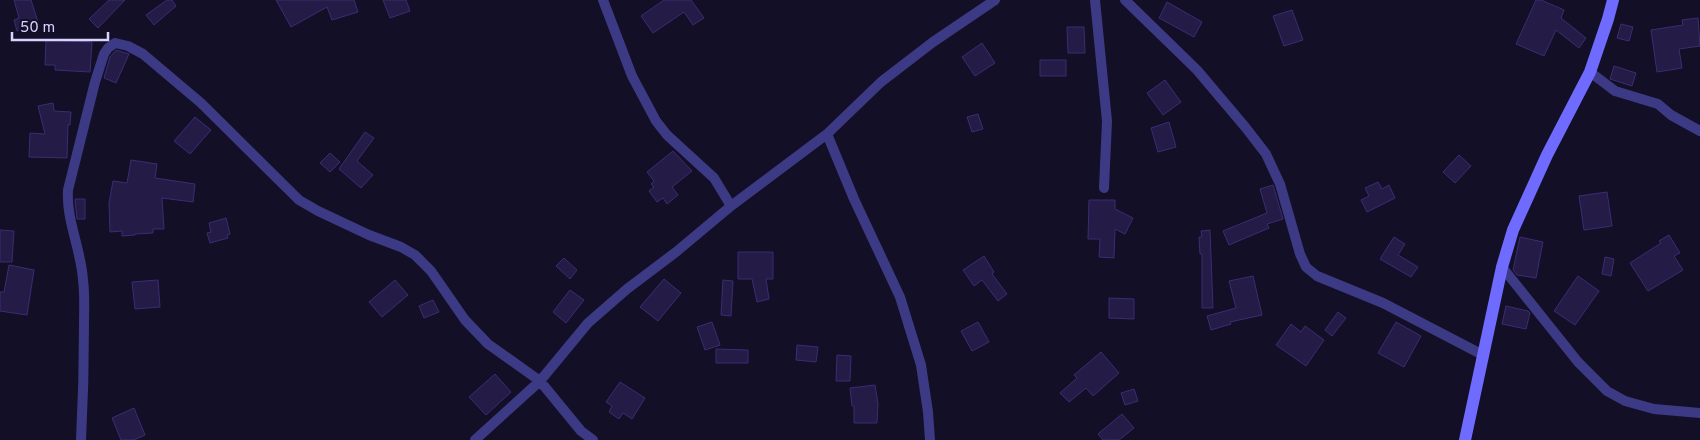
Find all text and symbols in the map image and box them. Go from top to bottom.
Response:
scale bar [12,10,109,42]
text: 50 m [20,19,55,38]

